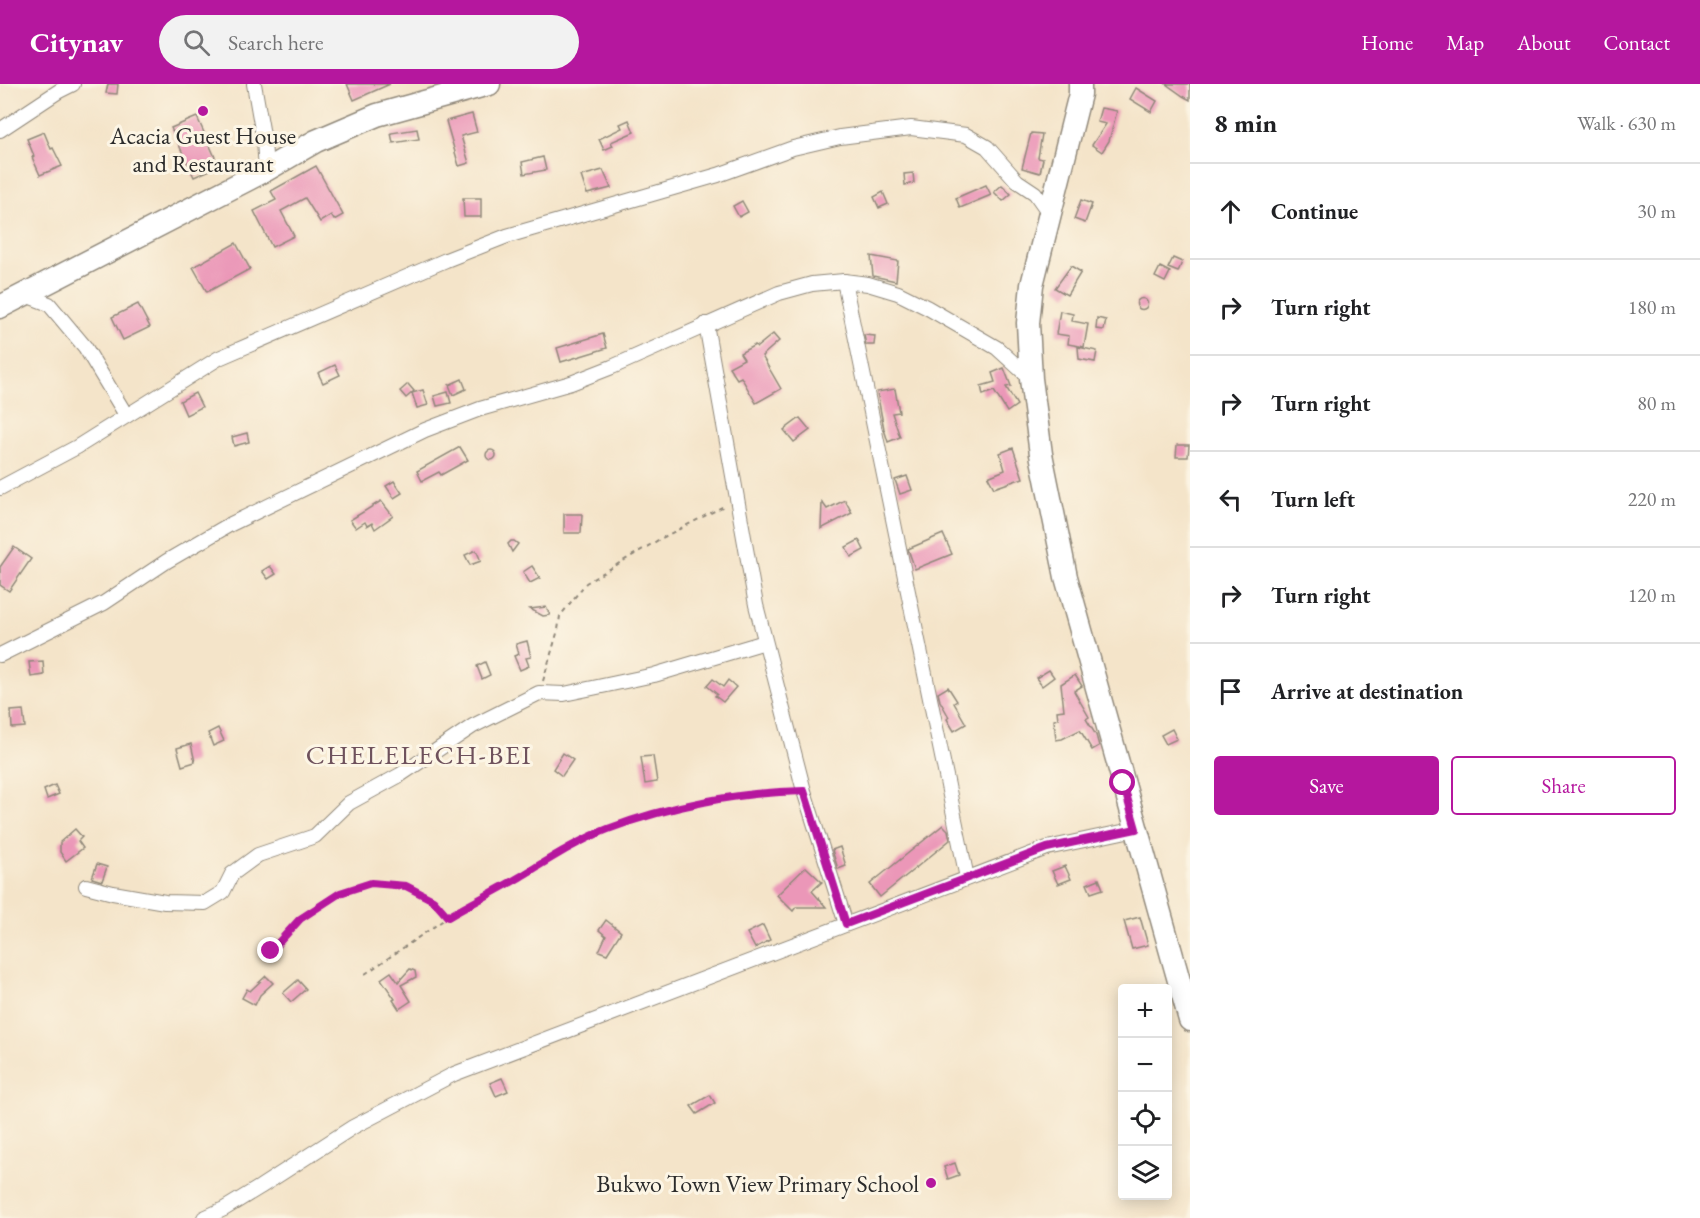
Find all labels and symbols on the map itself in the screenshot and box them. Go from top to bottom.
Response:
marker: Acacia Guest House and Restaurant [196,104,210,118]
place label: Acacia Guest House and Restaurant [109,120,296,179]
district label: CHELELECH-BEI [306,737,532,772]
route start [1109,769,1135,795]
route end [257,937,283,963]
place label: Bukwo Town View Primary School [596,1168,919,1199]
marker: Bukwo Town View Primary School [924,1176,938,1190]

